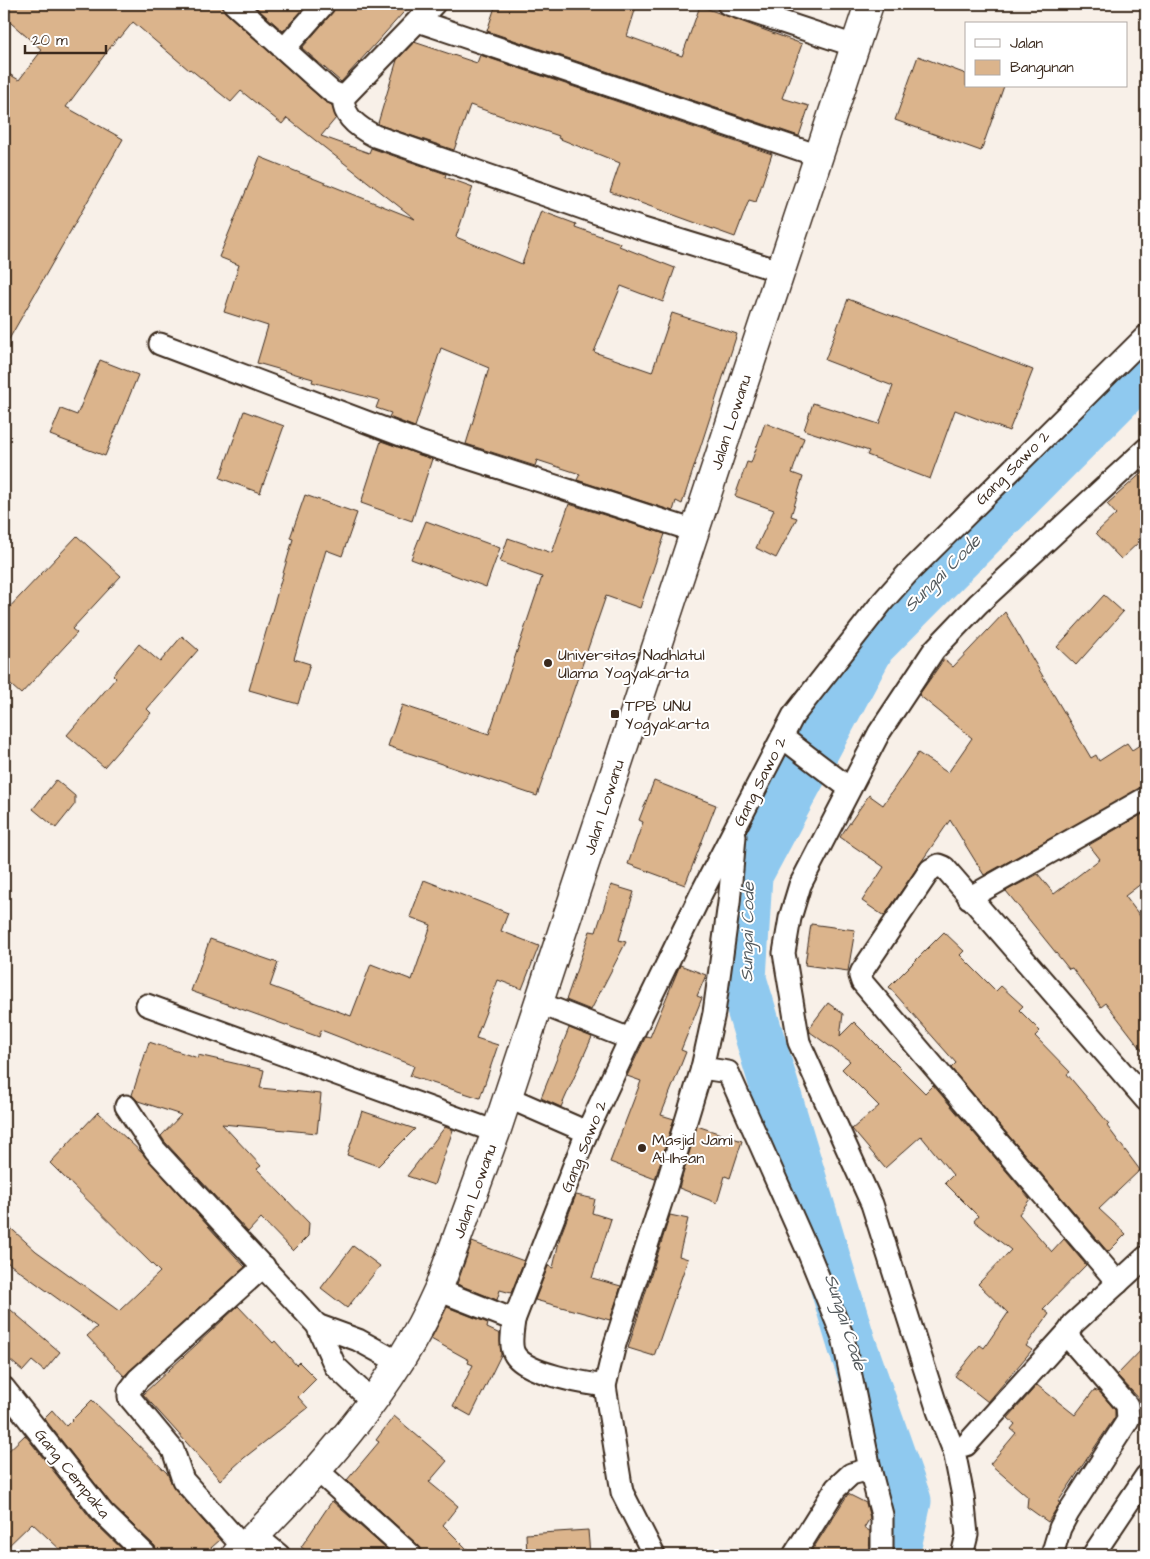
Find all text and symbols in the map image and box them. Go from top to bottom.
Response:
scale bar [25,22,106,54]
legend [965,22,1128,88]
text: 20 m [32,30,68,51]
text: Jalan [1010,33,1044,54]
text: Bangunan [1010,57,1074,79]
street label: Jalan Lowanu [705,372,757,473]
street label: Gang Sawo 2 [970,425,1056,511]
water label: Sungai Code [898,528,988,618]
place label: Universitas Nadhlatul Ulama Yogyakarta [558,644,705,685]
marker: Universitas Nadhlatul Ulama Yogyakarta [542,657,554,669]
place label: TPB UNU Yogyakarta [625,695,709,736]
marker: TPB UNU Yogyakarta [609,708,621,720]
street label: Gang Sawo 2 [728,733,793,830]
street label: Jalan Lowanu [578,757,630,858]
water label: Sungai Code [734,881,762,982]
street label: Gang Sawo 2 [555,1097,613,1196]
place label: Masjid Jami Al-Ihsan [652,1129,733,1169]
street label: Jalan Lowanu [448,1141,502,1242]
marker: Masjid Jami Al-Ihsan [636,1142,648,1154]
water label: Sungai Code [817,1271,873,1375]
street label: Gang Cempaka [28,1424,115,1524]

